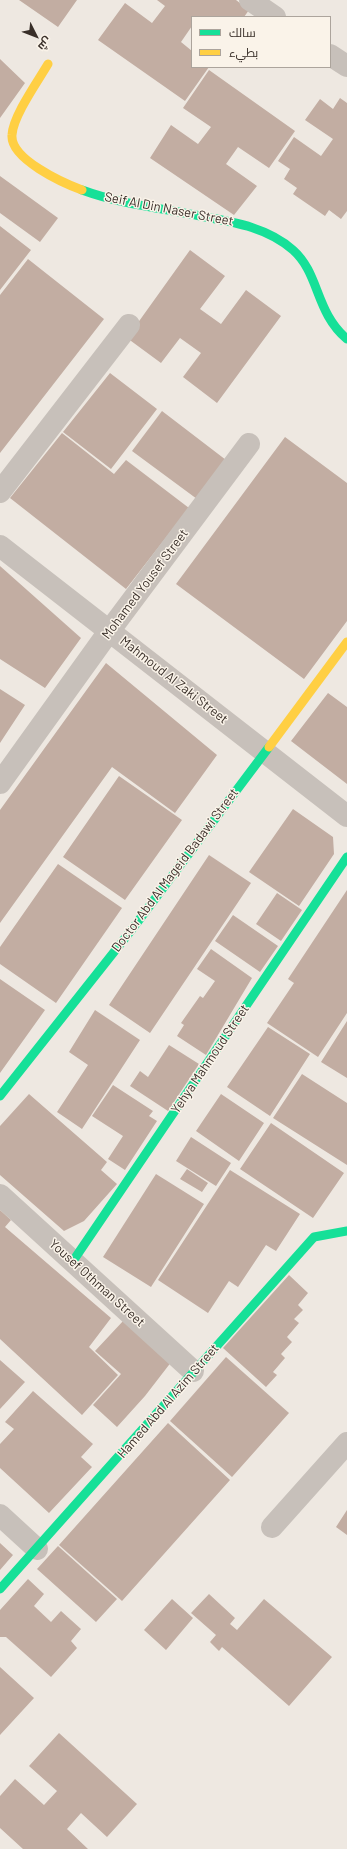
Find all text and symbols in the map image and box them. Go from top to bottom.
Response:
north arrow [16,16,56,56]
legend [191,16,331,68]
text: سالك [229,25,256,39]
text: ش [36,35,55,54]
text: بطيء [229,45,258,59]
street label: Seif Al Din Naser Street [103,189,235,229]
street label: Mohamed Yousef Street [99,526,191,642]
street label: Mahmoud Al Zaki Street [117,633,231,727]
street label: Doctor Abd Al Mageid Badawi Street [108,785,242,955]
street label: Yehya Mahmoud Street [168,1001,252,1117]
street label: Yousef Othman Street [46,1236,148,1330]
street label: Hamed Abd Al Azim Street [114,1341,222,1461]

